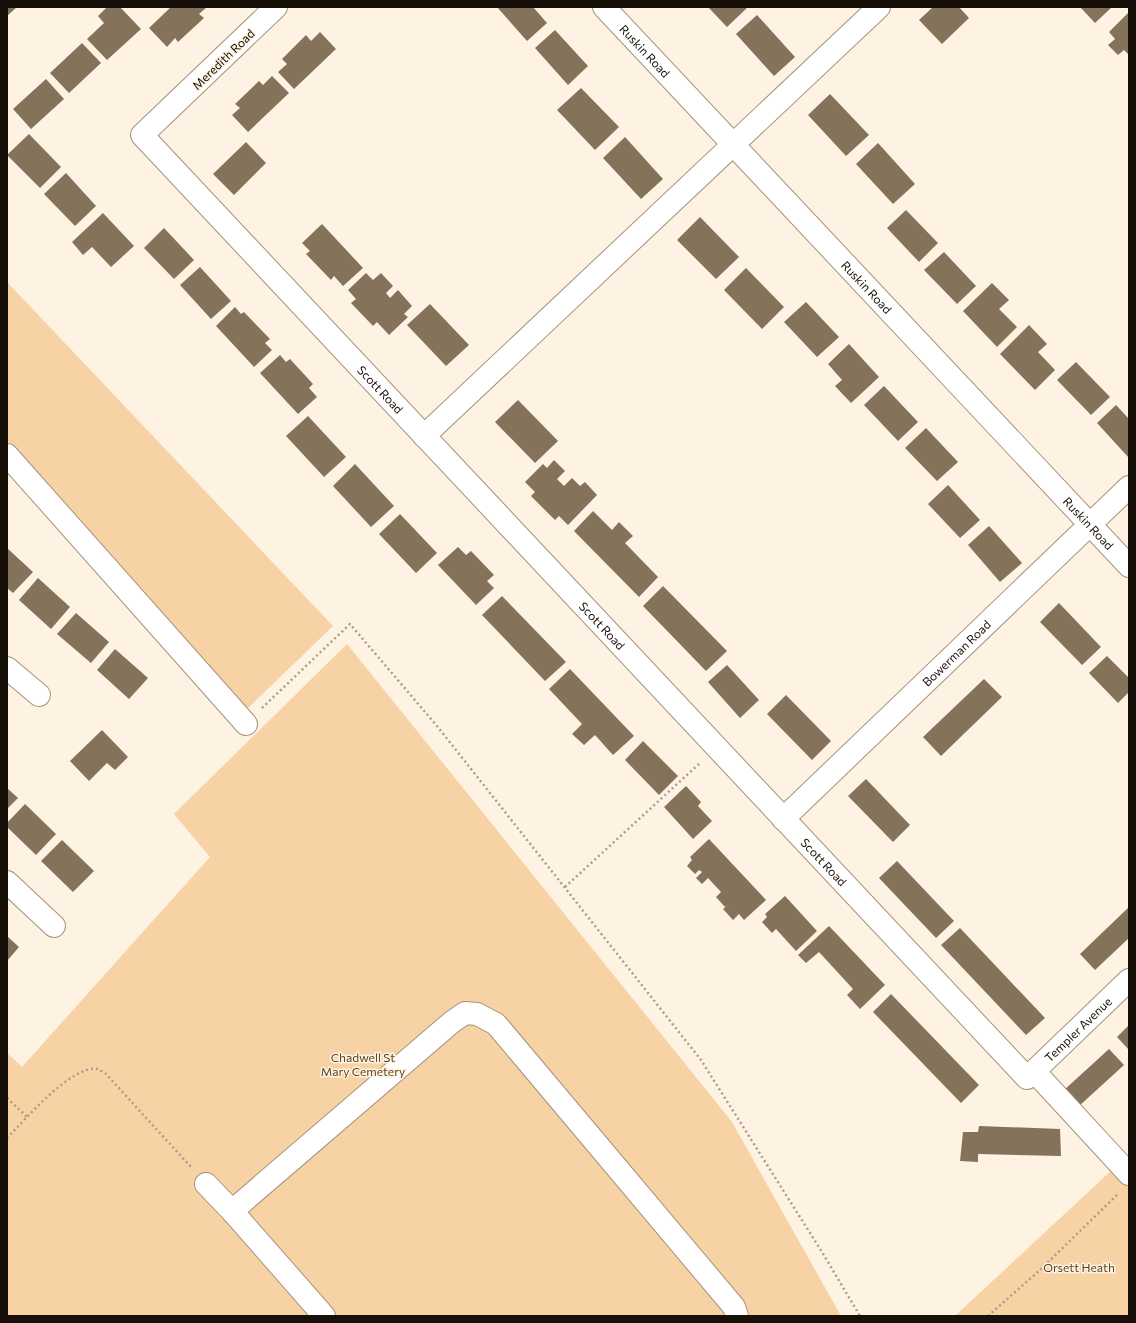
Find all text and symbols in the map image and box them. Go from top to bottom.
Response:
street label: Ruskin Road [617,22,673,80]
street label: Meredith Road [189,26,257,92]
street label: Ruskin Road [839,258,895,316]
street label: Scott Road [355,362,406,416]
street label: Ruskin Road [1061,494,1117,552]
street label: Scott Road [577,599,628,652]
street label: Bowerman Road [919,617,993,689]
street label: Scott Road [798,835,850,889]
street label: Templer Avenue [1041,994,1114,1064]
park label: Chadwell St Mary Cemetery [321,1050,405,1078]
park label: Orsett Heath [1043,1260,1115,1274]

